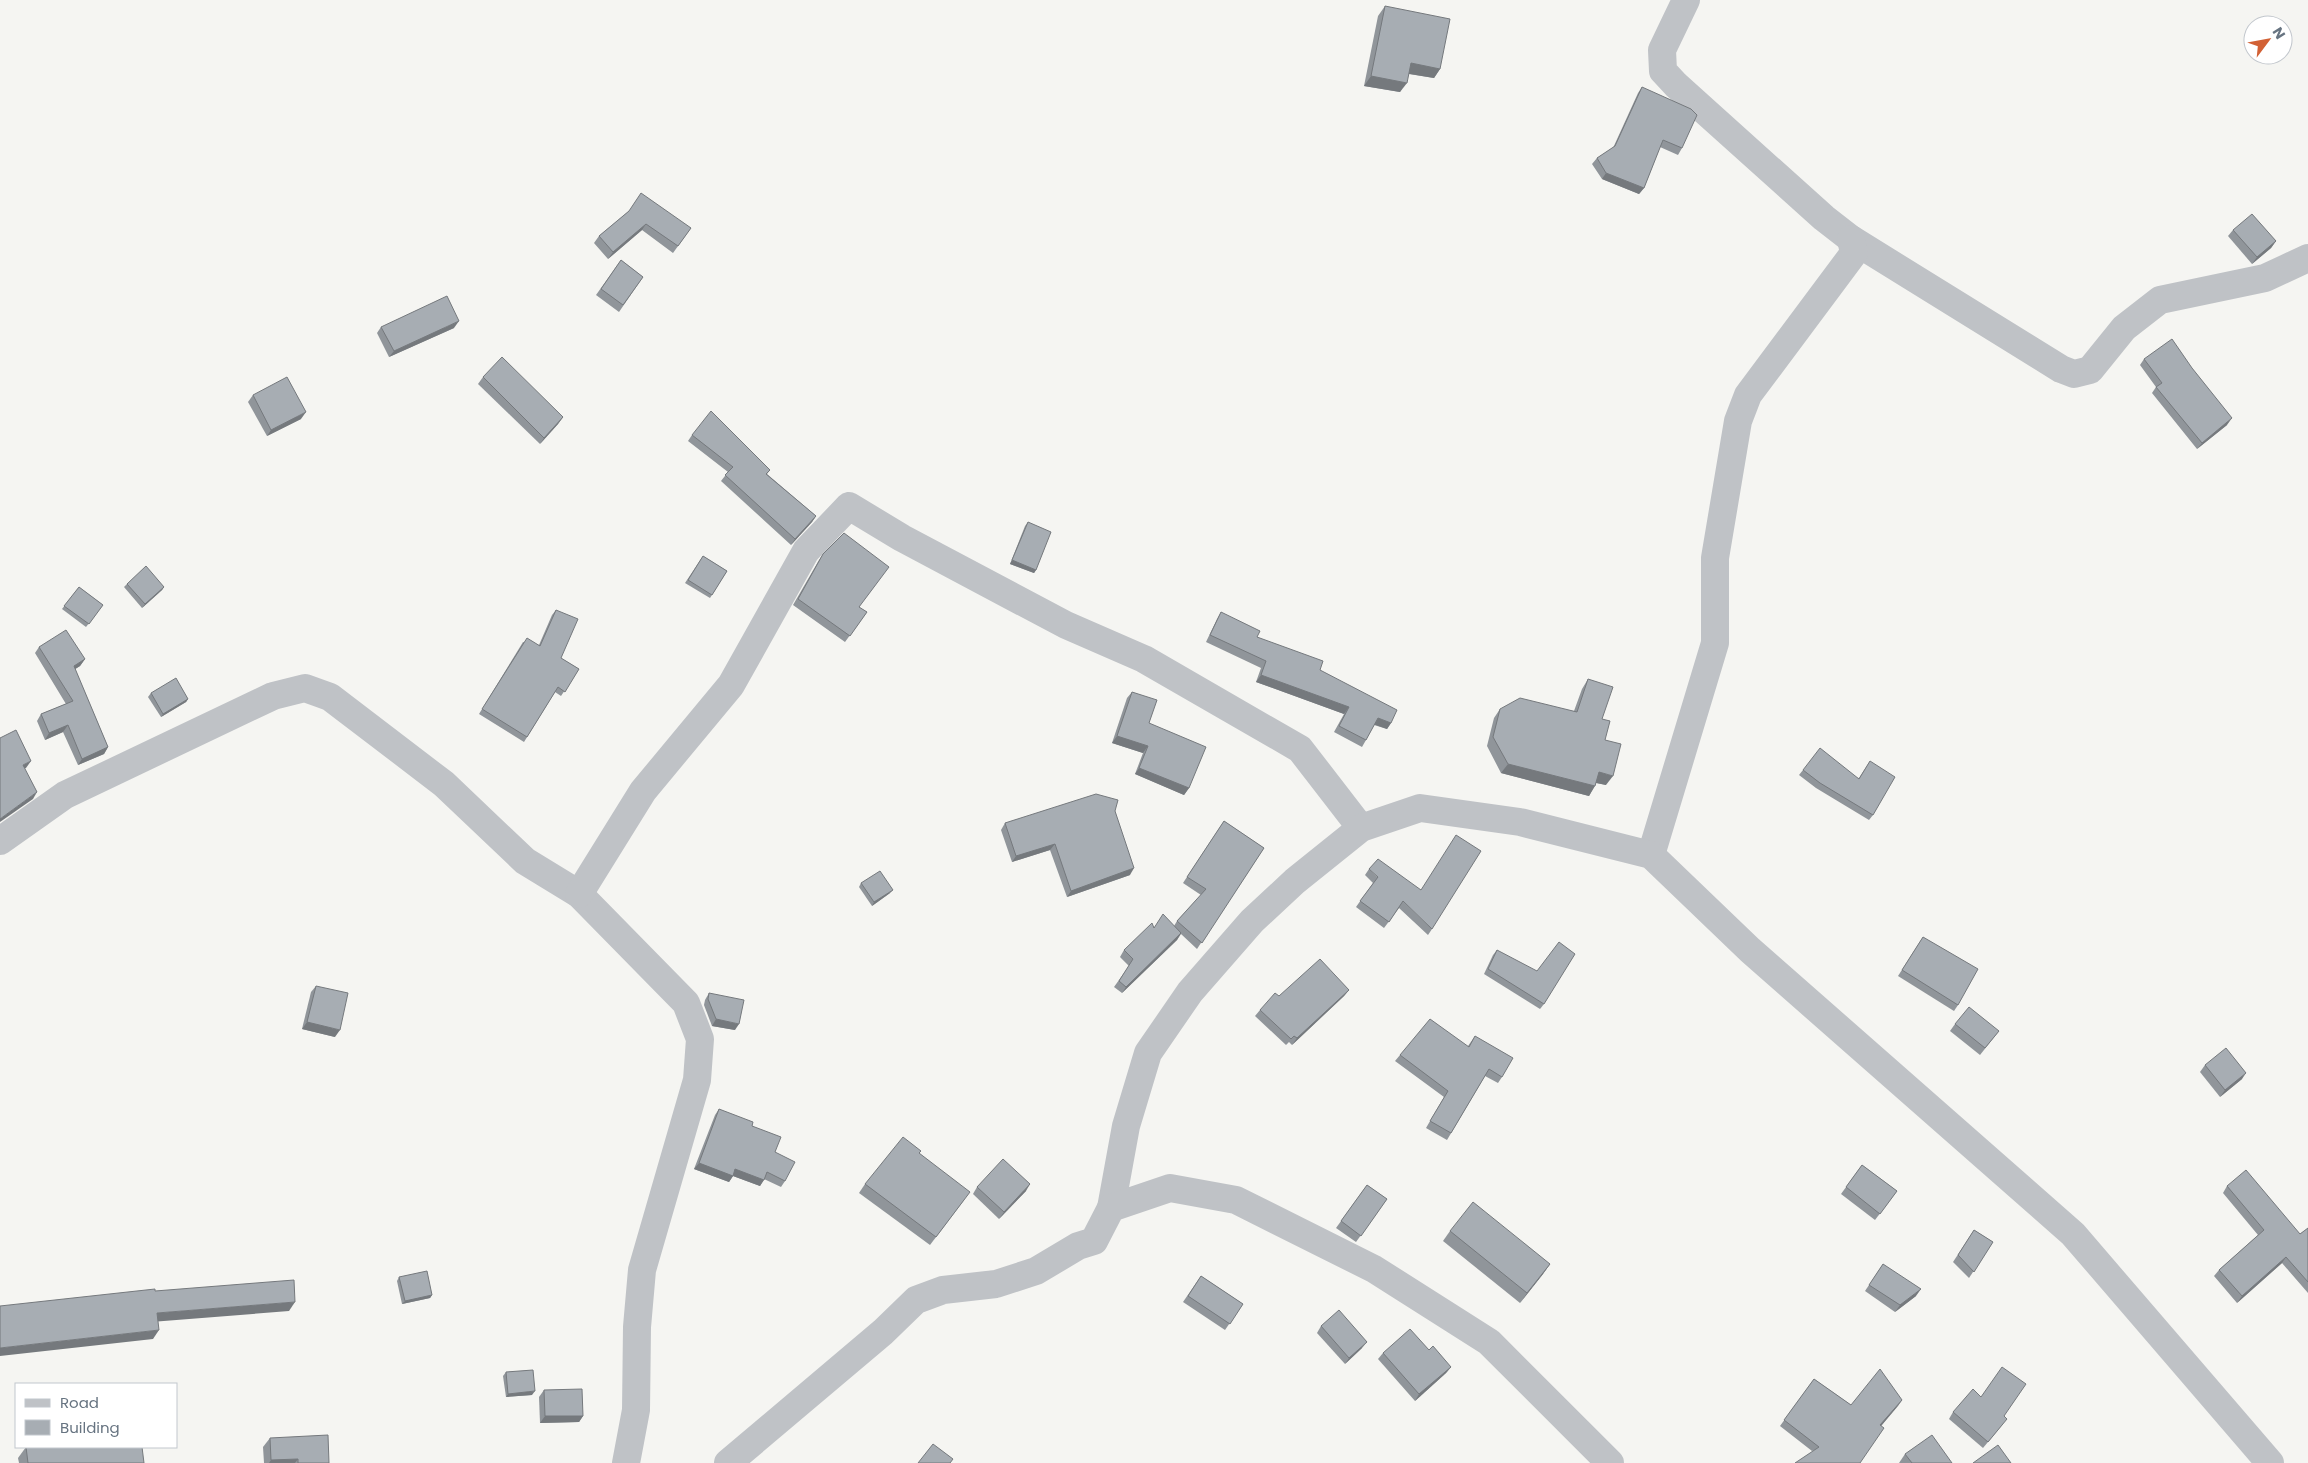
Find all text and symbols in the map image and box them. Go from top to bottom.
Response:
north arrow [2243,15,2293,65]
text: N [2268,23,2290,43]
legend [15,1383,178,1448]
text: Road [60,1392,99,1413]
text: Building [60,1417,120,1438]

